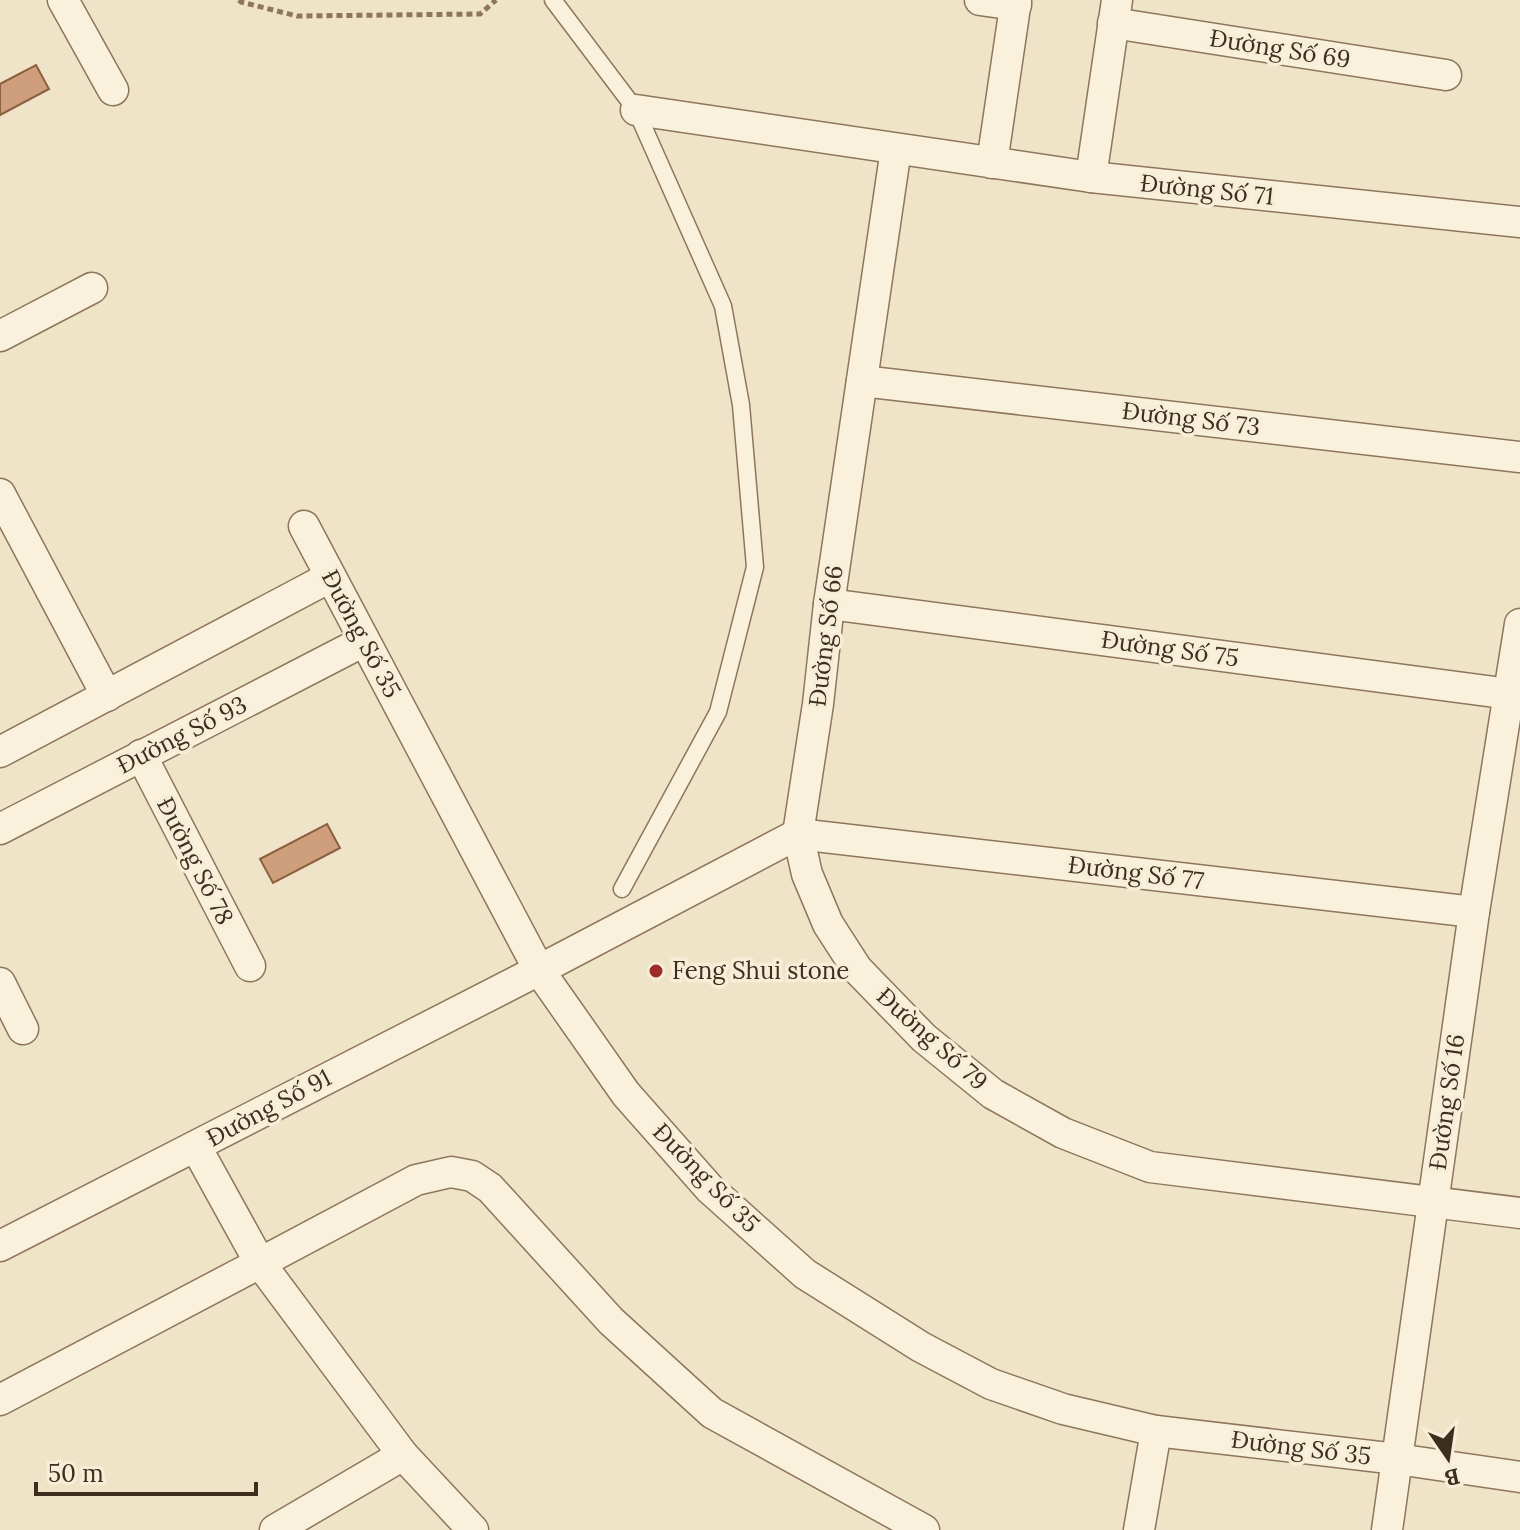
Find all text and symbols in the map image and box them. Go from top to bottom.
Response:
street label: Đường Số 69 [1207,22,1353,75]
street label: Đường Số 71 [1139,167,1275,212]
street label: Đường Số 73 [1120,395,1262,442]
street label: Đường Số 35 [315,564,408,703]
street label: Đường Số 66 [801,564,850,708]
street label: Đường Số 75 [1099,624,1241,673]
street label: Đường Số 93 [112,689,252,781]
street label: Đường Số 78 [150,792,241,930]
street label: Đường Số 77 [1066,849,1206,896]
place label: Feng Shui stone [672,955,849,986]
marker: Feng Shui stone [647,962,665,980]
street label: Đường Số 79 [870,981,994,1097]
street label: Đường Số 16 [1422,1032,1471,1172]
street label: Đường Số 91 [201,1062,337,1153]
street label: Đường Số 35 [646,1116,766,1239]
north arrow [1408,1418,1488,1498]
street label: Đường Số 35 [1229,1424,1373,1471]
scale bar [36,1446,256,1496]
text: 50 m [48,1458,104,1489]
text: B [1442,1462,1463,1493]

